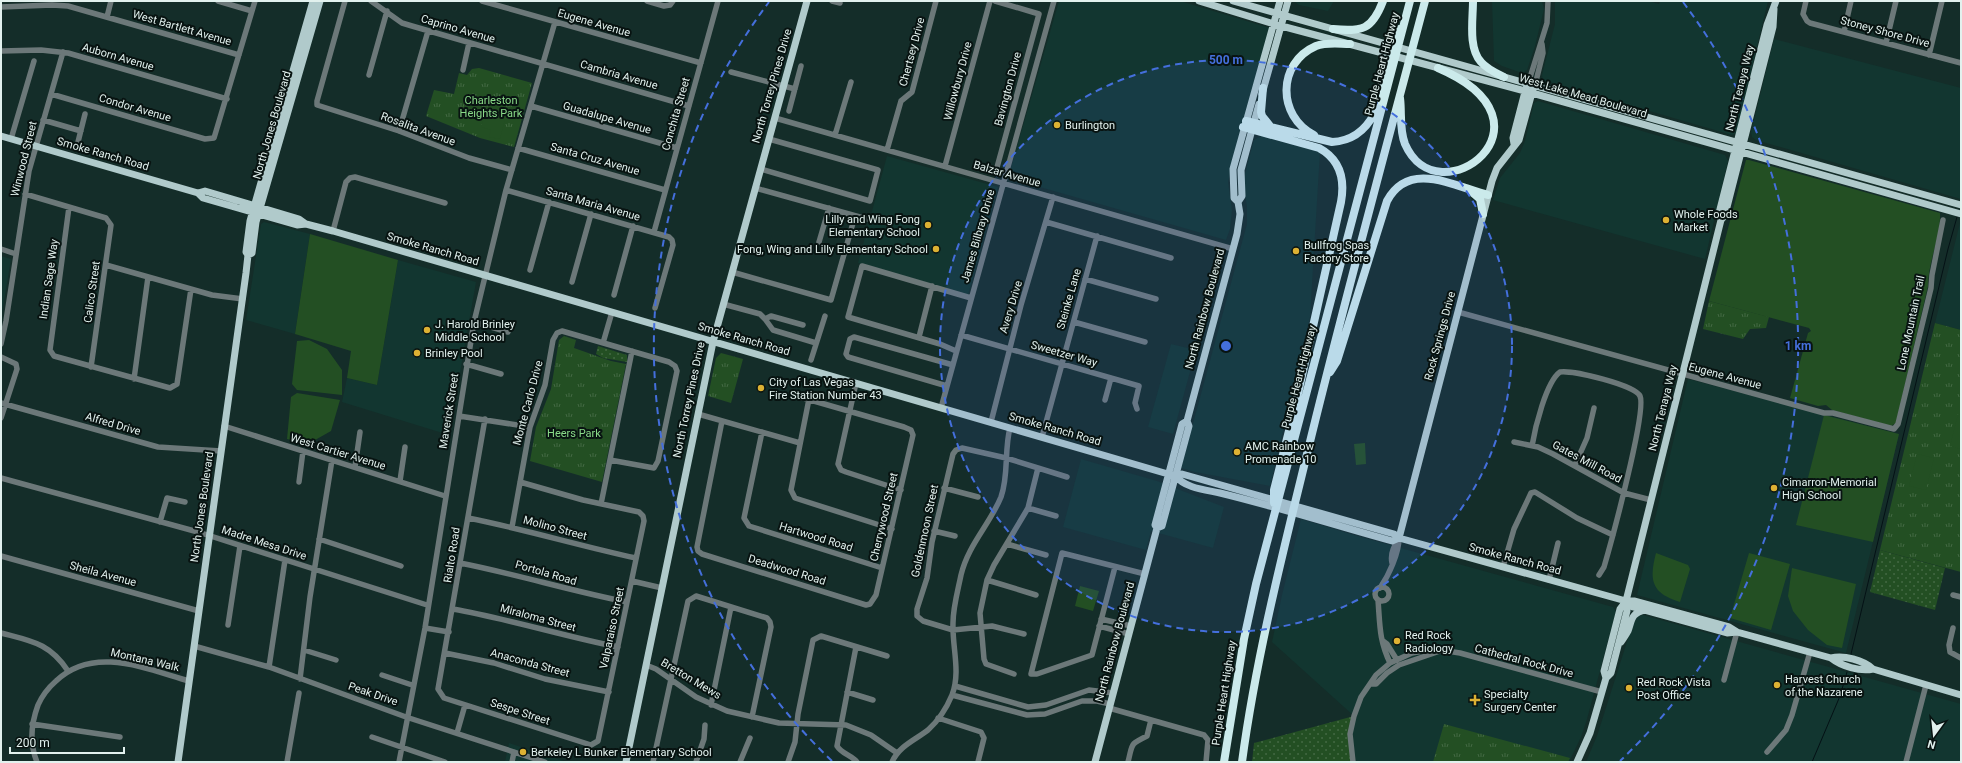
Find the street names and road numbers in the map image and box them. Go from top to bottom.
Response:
street label: Eugene Avenue [556,6,632,40]
street label: West Bartlett Avenue [131,8,233,48]
street label: Purple Heart Highway [1362,10,1402,117]
street label: Caprino Avenue [419,12,497,46]
street label: Stoney Shore Drive [1839,14,1931,50]
street label: Chertsey Drive [897,16,927,88]
street label: North Torrey Pines Drive [749,27,795,145]
street label: Willowbury Drive [941,40,975,122]
street label: Auborn Avenue [81,41,156,74]
street label: North Tenaya Way [1723,43,1757,133]
street label: Bavington Drive [992,50,1024,128]
street label: Cambria Avenue [579,58,659,92]
street label: North Jones Boulevard [250,69,294,181]
street label: West Lake Mead Boulevard [1518,72,1648,120]
street label: Conchita Street [659,76,693,152]
street label: Condor Avenue [97,91,173,125]
street label: Guadalupe Avenue [561,99,653,137]
street label: Rosalita Avenue [379,109,457,149]
street label: Winwood Street [8,120,40,198]
street label: Smoke Ranch Road [55,135,151,173]
street label: Santa Cruz Avenue [549,140,641,178]
street label: Balzar Avenue [972,158,1042,190]
street label: Santa Maria Avenue [544,184,642,224]
street label: James Bilbray Drive [958,188,998,284]
street label: Smoke Ranch Road [385,230,481,268]
street label: Indian Sage Way [37,237,61,320]
street label: North Rainbow Boulevard [1183,247,1227,371]
street label: Calico Street [81,260,103,324]
street label: Steinke Lane [1054,267,1084,331]
street label: Lone Mountain Trail [1895,274,1927,372]
street label: Avery Drive [997,279,1025,335]
street label: Rock Springs Drive [1422,290,1458,382]
street label: Smoke Ranch Road [696,320,792,358]
street label: Purple Heart Highway [1279,323,1319,430]
street label: Sweetzer Way [1029,338,1099,370]
street label: North Torrey Pines Drive [670,341,708,459]
street label: Monte Carlo Drive [510,359,546,447]
street label: Eugene Avenue [1687,360,1763,392]
street label: North Tenaya Way [1646,363,1680,453]
street label: Maverick Street [437,372,461,450]
street label: Alfred Drive [84,410,142,438]
street label: Smoke Ranch Road [1007,410,1103,448]
street label: West Cartier Avenue [289,431,387,473]
street label: Gates Mill Road [1550,438,1624,486]
street label: North Jones Boulevard [188,451,216,563]
street label: Cherrywood Street [867,471,901,563]
street label: Goldenmoon Street [909,483,941,579]
street label: Molino Street [522,513,589,543]
street label: Hartwood Road [778,520,854,554]
street label: Madre Mesa Drive [220,523,308,563]
street label: Rialto Road [441,526,463,584]
street label: Smoke Ranch Road [1467,540,1563,578]
street label: Deadwood Road [747,552,827,588]
street label: Portola Road [514,558,578,588]
street label: Sheila Avenue [68,559,138,589]
street label: North Rainbow Boulevard [1093,580,1137,704]
street label: Valparaiso Street [597,585,627,670]
street label: Miraloma Street [499,602,578,634]
street label: Purple Heart Highway [1209,639,1239,746]
street label: Cathedral Rock Drive [1473,642,1575,680]
street label: Montana Walk [109,646,181,674]
street label: Anaconda Street [489,646,571,680]
street label: Bretton Mews [659,656,724,702]
street label: Peak Drive [346,679,400,709]
street label: Sespe Street [489,696,552,728]

